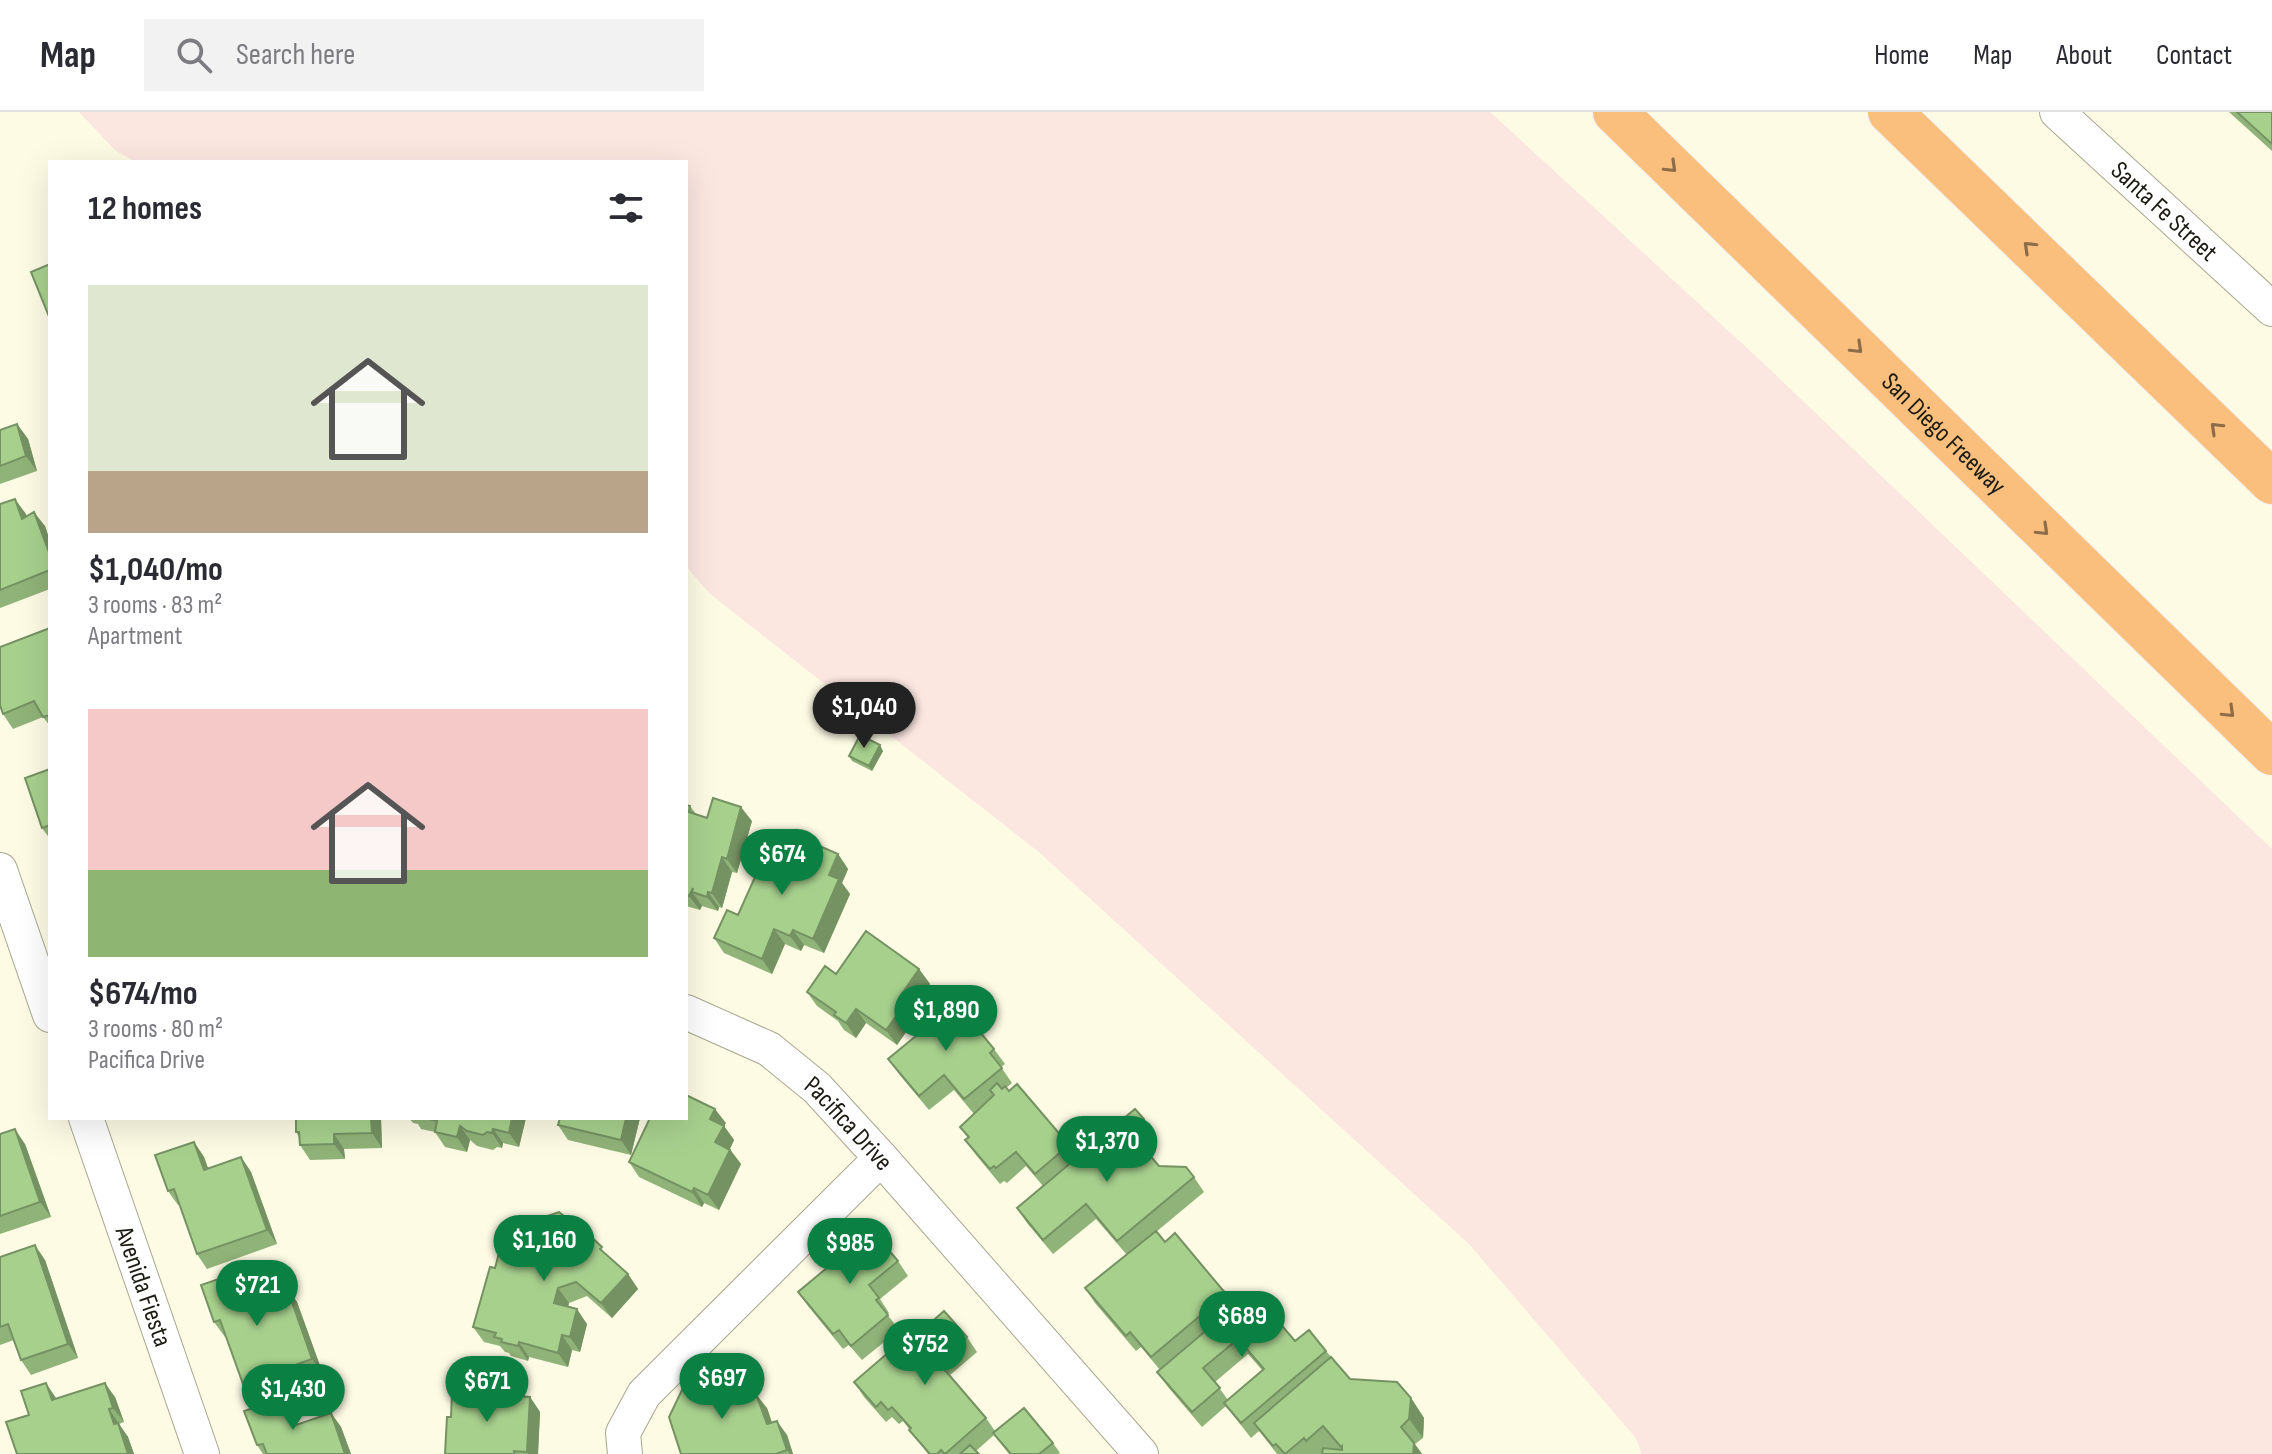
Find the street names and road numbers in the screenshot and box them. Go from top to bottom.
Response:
street label: Santa Fe Street [2104,155,2223,268]
street label: San Diego Freeway [1875,367,2012,502]
street label: Pacifica Drive [798,1070,899,1177]
street label: Avenida Fiesta [107,1222,178,1351]

